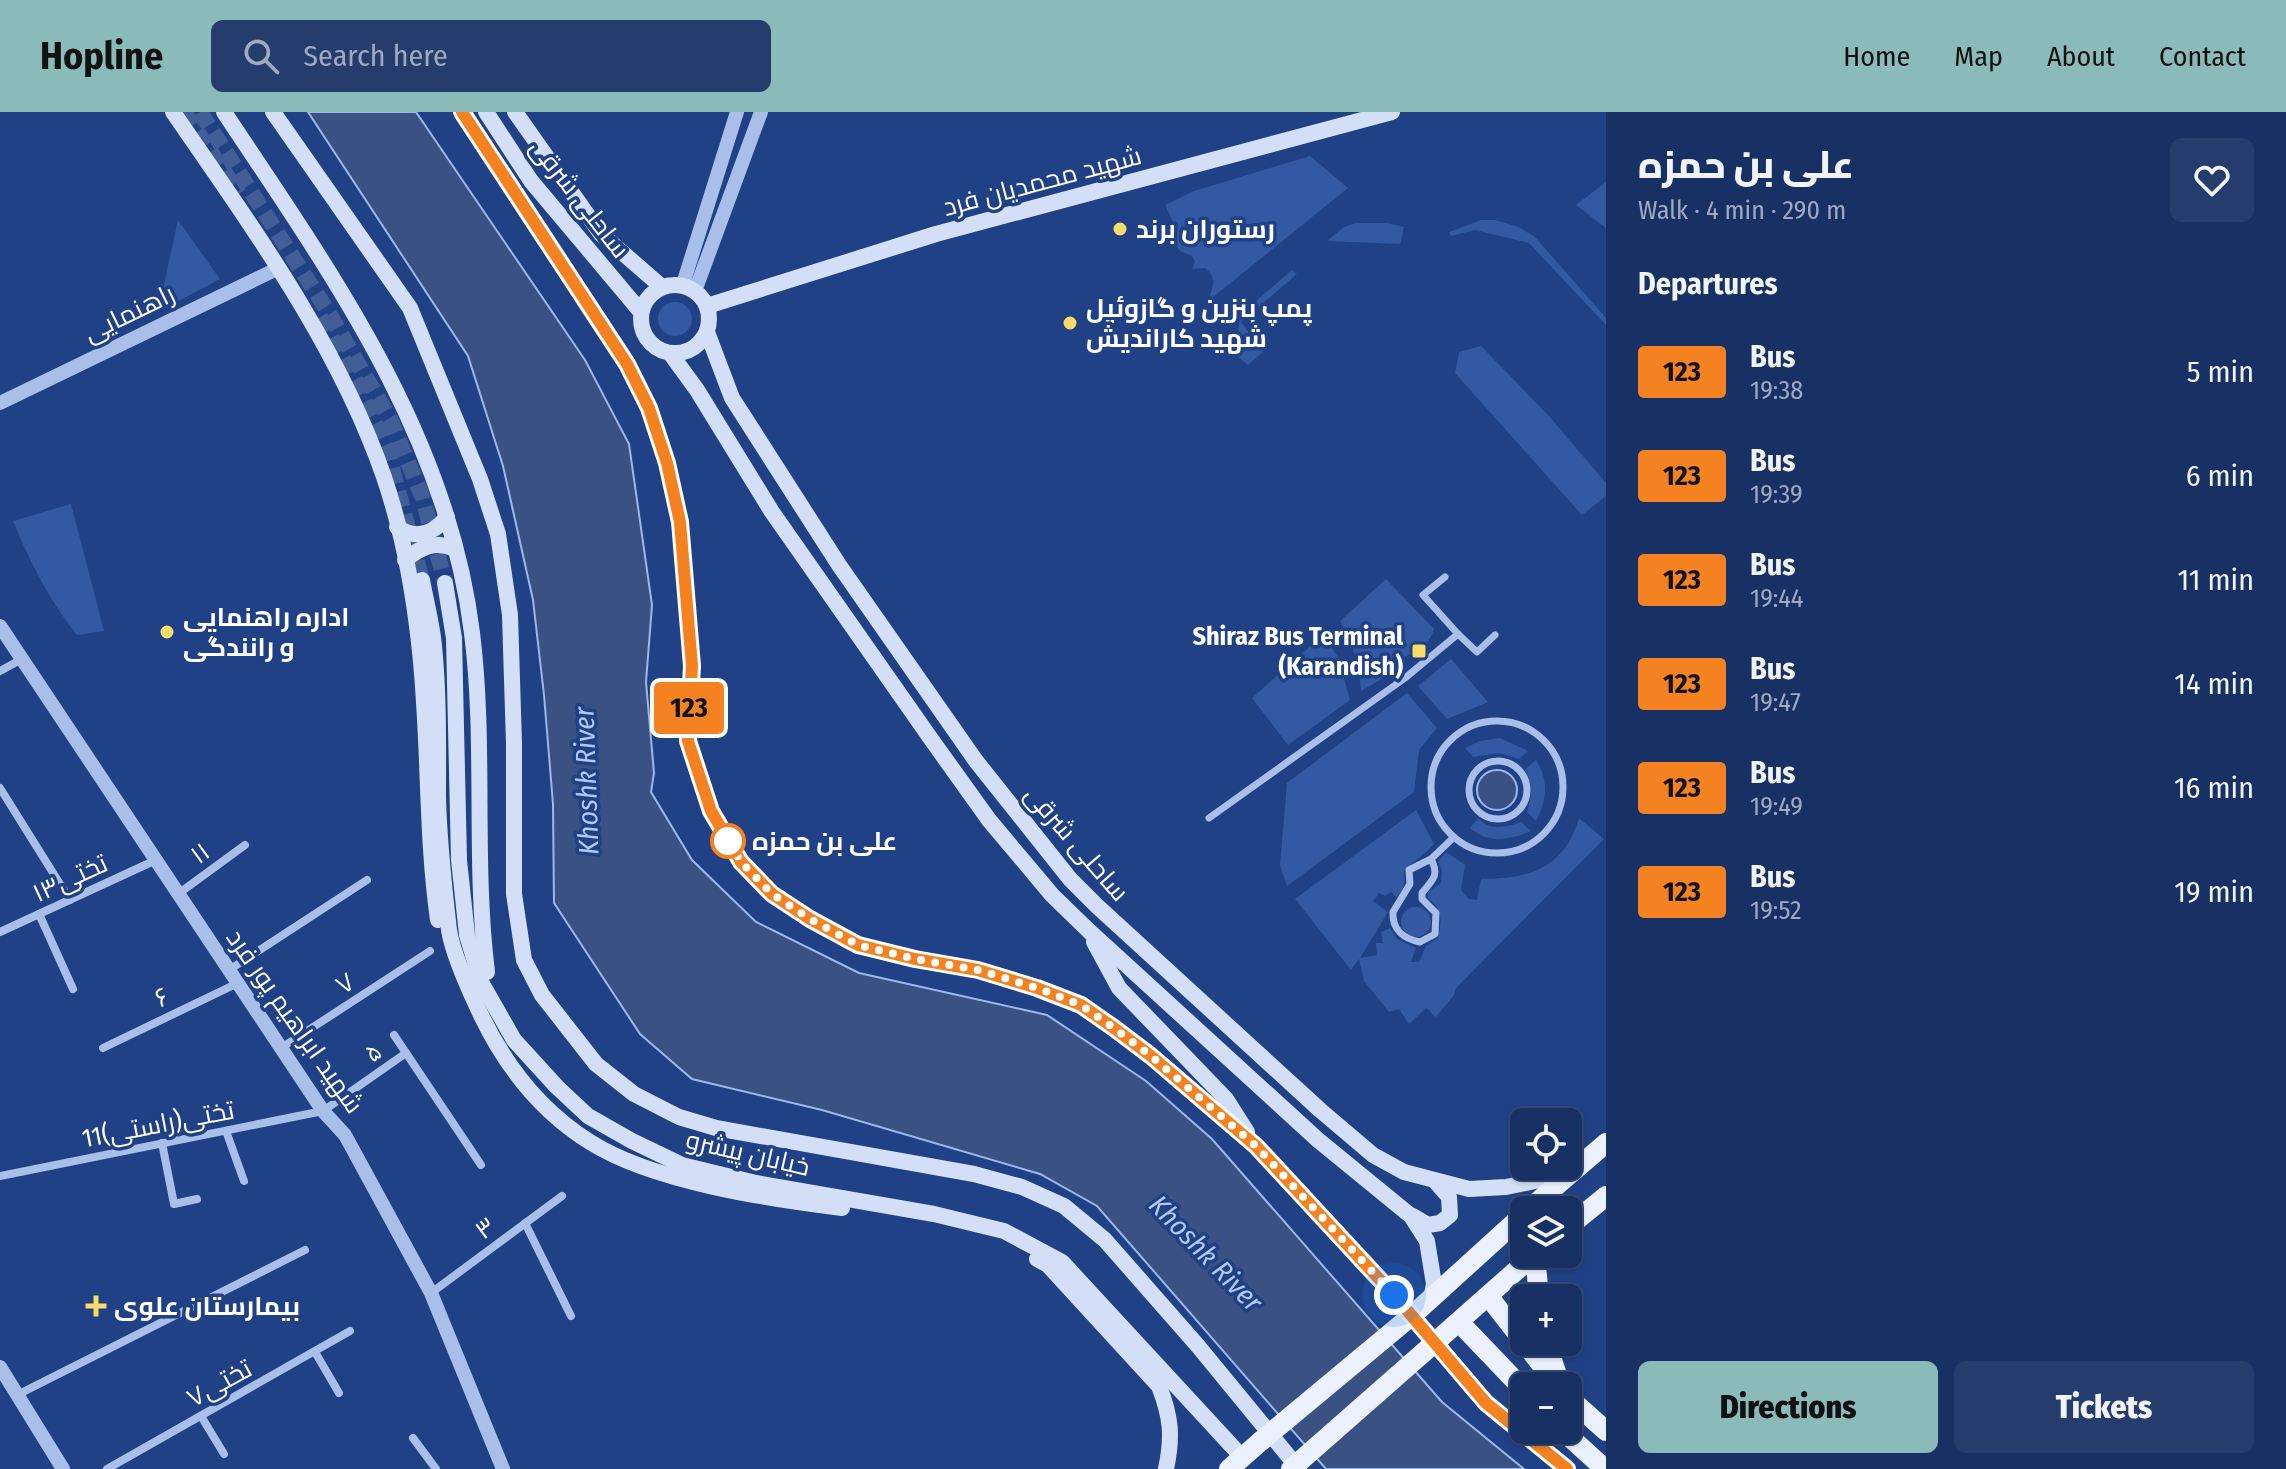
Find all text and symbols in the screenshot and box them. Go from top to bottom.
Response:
search box [211,20,771,92]
text: Hopline [40,33,163,79]
icon: search [239,34,283,78]
text: Search here [303,38,448,74]
text: Home [1843,40,1910,73]
text: Map [1954,40,2003,73]
text: About [2047,40,2115,73]
text: Contact [2159,40,2246,73]
street label: ساحلی شرقی [523,132,636,264]
button: heart [2170,138,2254,222]
street label: شهید محمدیان فرد [939,140,1145,223]
text: علی بن حمزه [1638,142,1854,188]
text: Walk · 4 min · 290 m [1638,195,1846,226]
place label: رستوران برند [1136,214,1275,245]
marker: رستوران برند [1111,220,1129,238]
text: Departures [1638,266,1778,302]
street label: راهنمایی [79,278,180,349]
place label: پمپ بنزین و گازوئیل شهید کاراندیش [1086,293,1312,354]
marker: پمپ بنزین و گازوئیل شهید کاراندیش [1061,314,1079,332]
text: Bus [1750,339,1795,375]
text: 5 min [2187,354,2254,390]
text: 123 [1663,355,1701,388]
text: 19:38 [1750,375,1803,406]
text: Bus [1750,443,1795,479]
text: 6 min [2186,458,2254,494]
text: 123 [1663,459,1701,492]
text: 19:39 [1750,479,1803,510]
text: Bus [1750,547,1795,583]
text: 11 min [2178,562,2254,598]
text: 123 [1663,563,1701,596]
text: 19:44 [1750,583,1803,614]
place label: اداره راهنمایی و رانندگی [183,602,349,663]
place label: Shiraz Bus Terminal (Karandish) [1192,621,1404,682]
marker: اداره راهنمایی و رانندگی [158,623,176,641]
marker: Shiraz Bus Terminal (Karandish) [1410,642,1428,660]
text: Bus [1750,651,1795,687]
text: 14 min [2174,666,2254,702]
text: 123 [1663,667,1701,700]
line badge: 123 [643,682,735,734]
text: 19:47 [1750,687,1801,718]
text: 123 [670,691,708,724]
water label: Khoshk River [567,705,606,856]
text: Bus [1750,755,1795,791]
text: 16 min [2174,770,2254,806]
text: 123 [1663,771,1701,804]
street label: ساحلی شرقی [1018,779,1135,908]
text: 19:49 [1750,791,1803,822]
marker: علی بن حمزه [711,824,745,858]
place label: علی بن حمزه [752,826,897,857]
street label: ۱۱ [185,836,216,871]
street label: تختی۱۳ [28,848,113,909]
text: Bus [1750,859,1795,895]
text: 19 min [2174,874,2254,910]
text: 123 [1663,875,1701,908]
text: 19:52 [1750,895,1802,926]
street label: شهید ابراهیم پور فرد [218,923,370,1120]
street label: ۷ [330,966,361,1001]
street label: ۶ [150,981,175,1014]
street label: ۵ [359,1036,388,1069]
street label: 11تختی(راستی) [79,1095,237,1154]
map controls [1510,1108,1582,1444]
button: locate [1510,1108,1582,1180]
street label: خیابان پیشرو [683,1124,813,1184]
water label: Khoshk River [1142,1188,1270,1319]
button: layers [1510,1196,1582,1268]
street label: ۳ [469,1211,502,1246]
your location [1374,1275,1414,1315]
button: + [1510,1284,1582,1356]
place label: بیمارستان علوی [114,1291,300,1322]
marker: بیمارستان علوی [85,1295,107,1317]
street label: تختی۷ [181,1353,257,1414]
button: Directions [1638,1361,1938,1453]
button: Tickets [1954,1361,2254,1453]
button: − [1510,1372,1582,1444]

